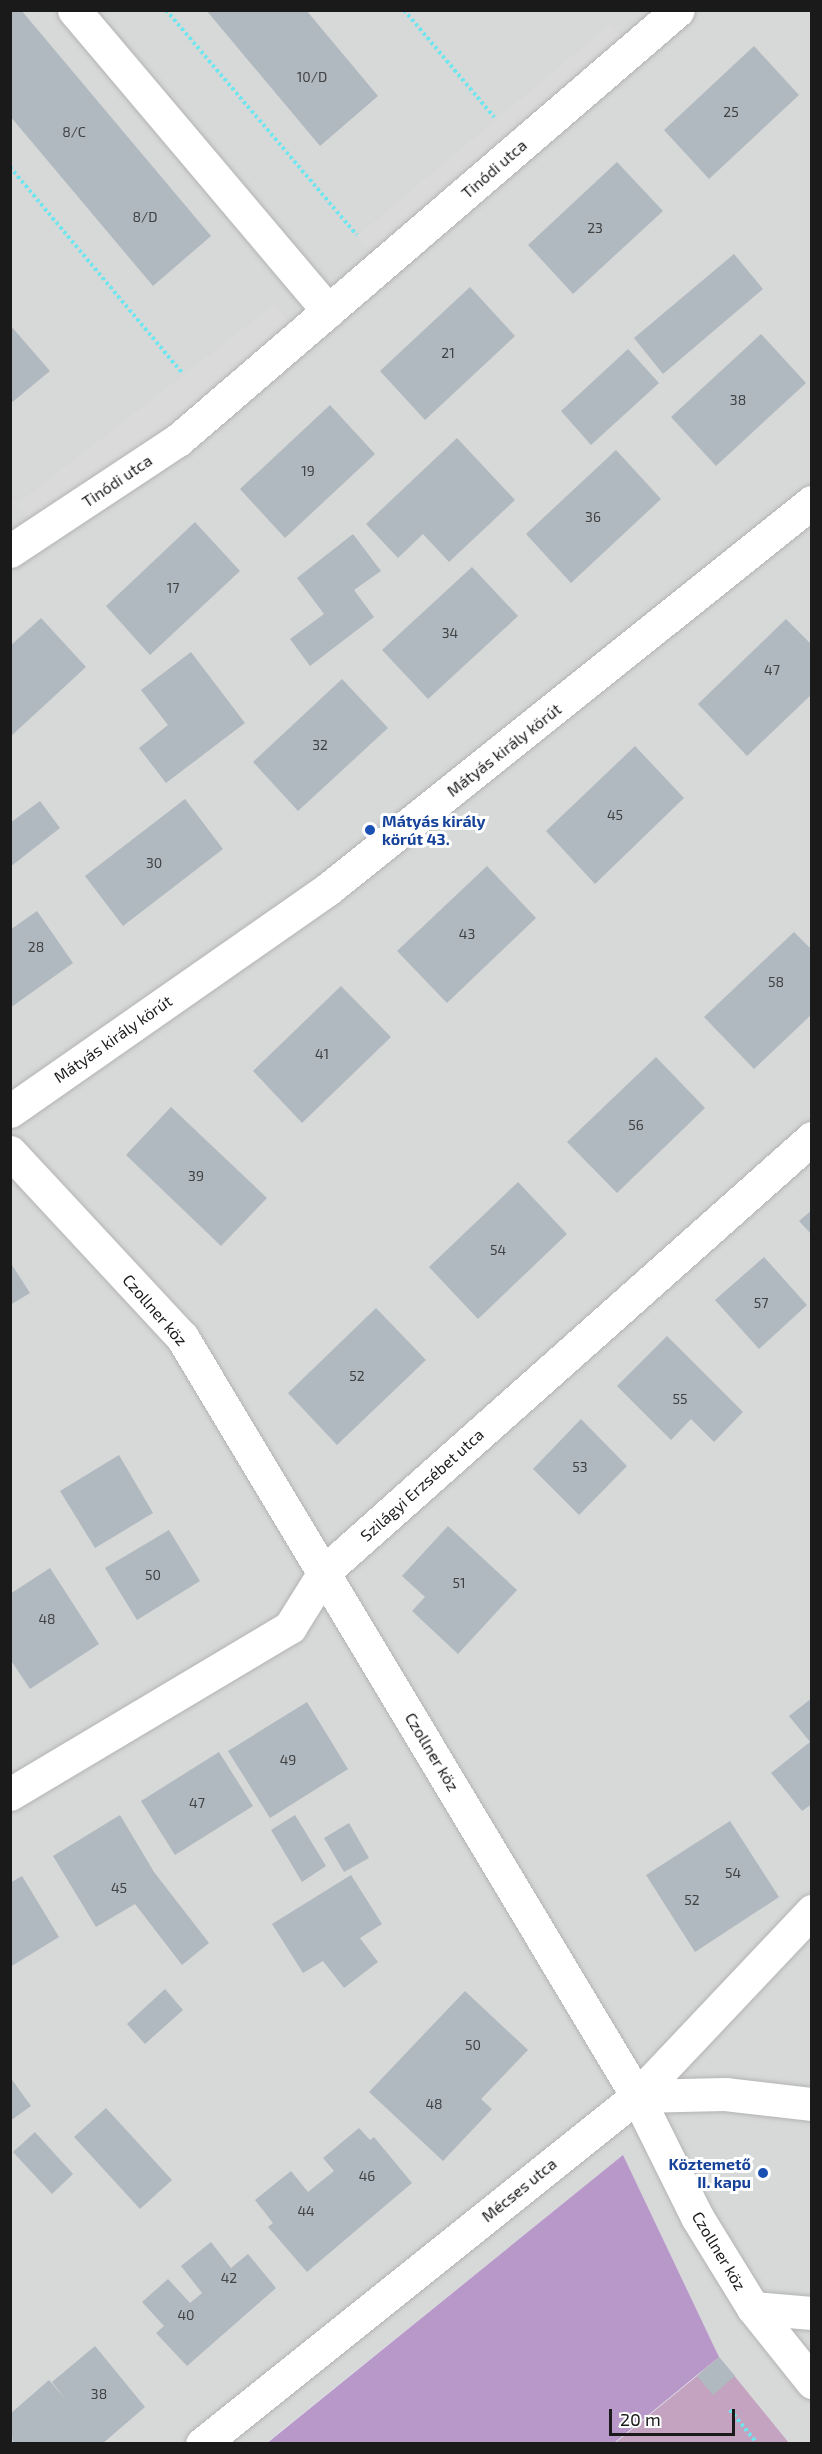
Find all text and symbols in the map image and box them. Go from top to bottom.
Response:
house number: 10/D [297,69,327,85]
house number: 25 [723,104,739,120]
house number: 8/C [62,124,86,140]
street label: Tinódi utca [457,135,531,203]
house number: 8/D [132,209,158,225]
house number: 23 [587,220,603,236]
house number: 21 [441,345,455,361]
house number: 38 [730,392,746,408]
street label: Tinódi utca [78,451,156,511]
house number: 19 [301,463,315,479]
house number: 36 [585,509,601,525]
house number: 17 [167,580,179,596]
house number: 34 [442,625,458,641]
house number: 47 [764,662,780,678]
street label: Mátyás király körút [443,699,565,801]
house number: 32 [312,737,328,753]
house number: 45 [607,807,623,823]
place label: Mátyás király körút 43. [382,811,485,849]
marker: Mátyás király körút 43. [363,823,377,837]
house number: 30 [146,855,162,871]
house number: 43 [459,926,475,942]
house number: 28 [28,939,44,955]
house number: 58 [768,974,784,990]
street label: Mátyás király körút [50,991,176,1087]
house number: 41 [315,1046,329,1062]
house number: 56 [628,1117,644,1133]
house number: 39 [188,1168,204,1184]
house number: 54 [490,1242,506,1258]
street label: Czollner köz [119,1270,191,1350]
house number: 57 [754,1295,768,1311]
house number: 52 [349,1368,365,1384]
house number: 55 [672,1391,688,1407]
street label: Szilágyi Erzsébet utca [356,1425,488,1545]
house number: 53 [572,1459,588,1475]
house number: 50 [145,1567,161,1583]
house number: 51 [452,1575,466,1591]
house number: 48 [38,1611,56,1627]
street label: Czollner köz [401,1709,463,1795]
house number: 49 [280,1752,296,1768]
house number: 47 [189,1795,205,1811]
house number: 54 [725,1865,741,1881]
house number: 45 [111,1880,127,1896]
house number: 52 [684,1892,700,1908]
house number: 50 [465,2037,481,2053]
house number: 48 [425,2096,443,2112]
street label: Mécses utca [478,2154,560,2226]
place label: Köztemető II. kapu [669,2154,751,2192]
marker: Köztemető II. kapu [756,2166,770,2180]
house number: 46 [359,2168,375,2184]
house number: 44 [297,2203,315,2219]
street label: Czollner köz [688,2208,750,2294]
house number: 42 [221,2270,237,2286]
house number: 40 [177,2307,195,2323]
house number: 38 [91,2386,107,2402]
scale bar [612,2397,738,2435]
text: 20 m [620,2408,661,2430]

